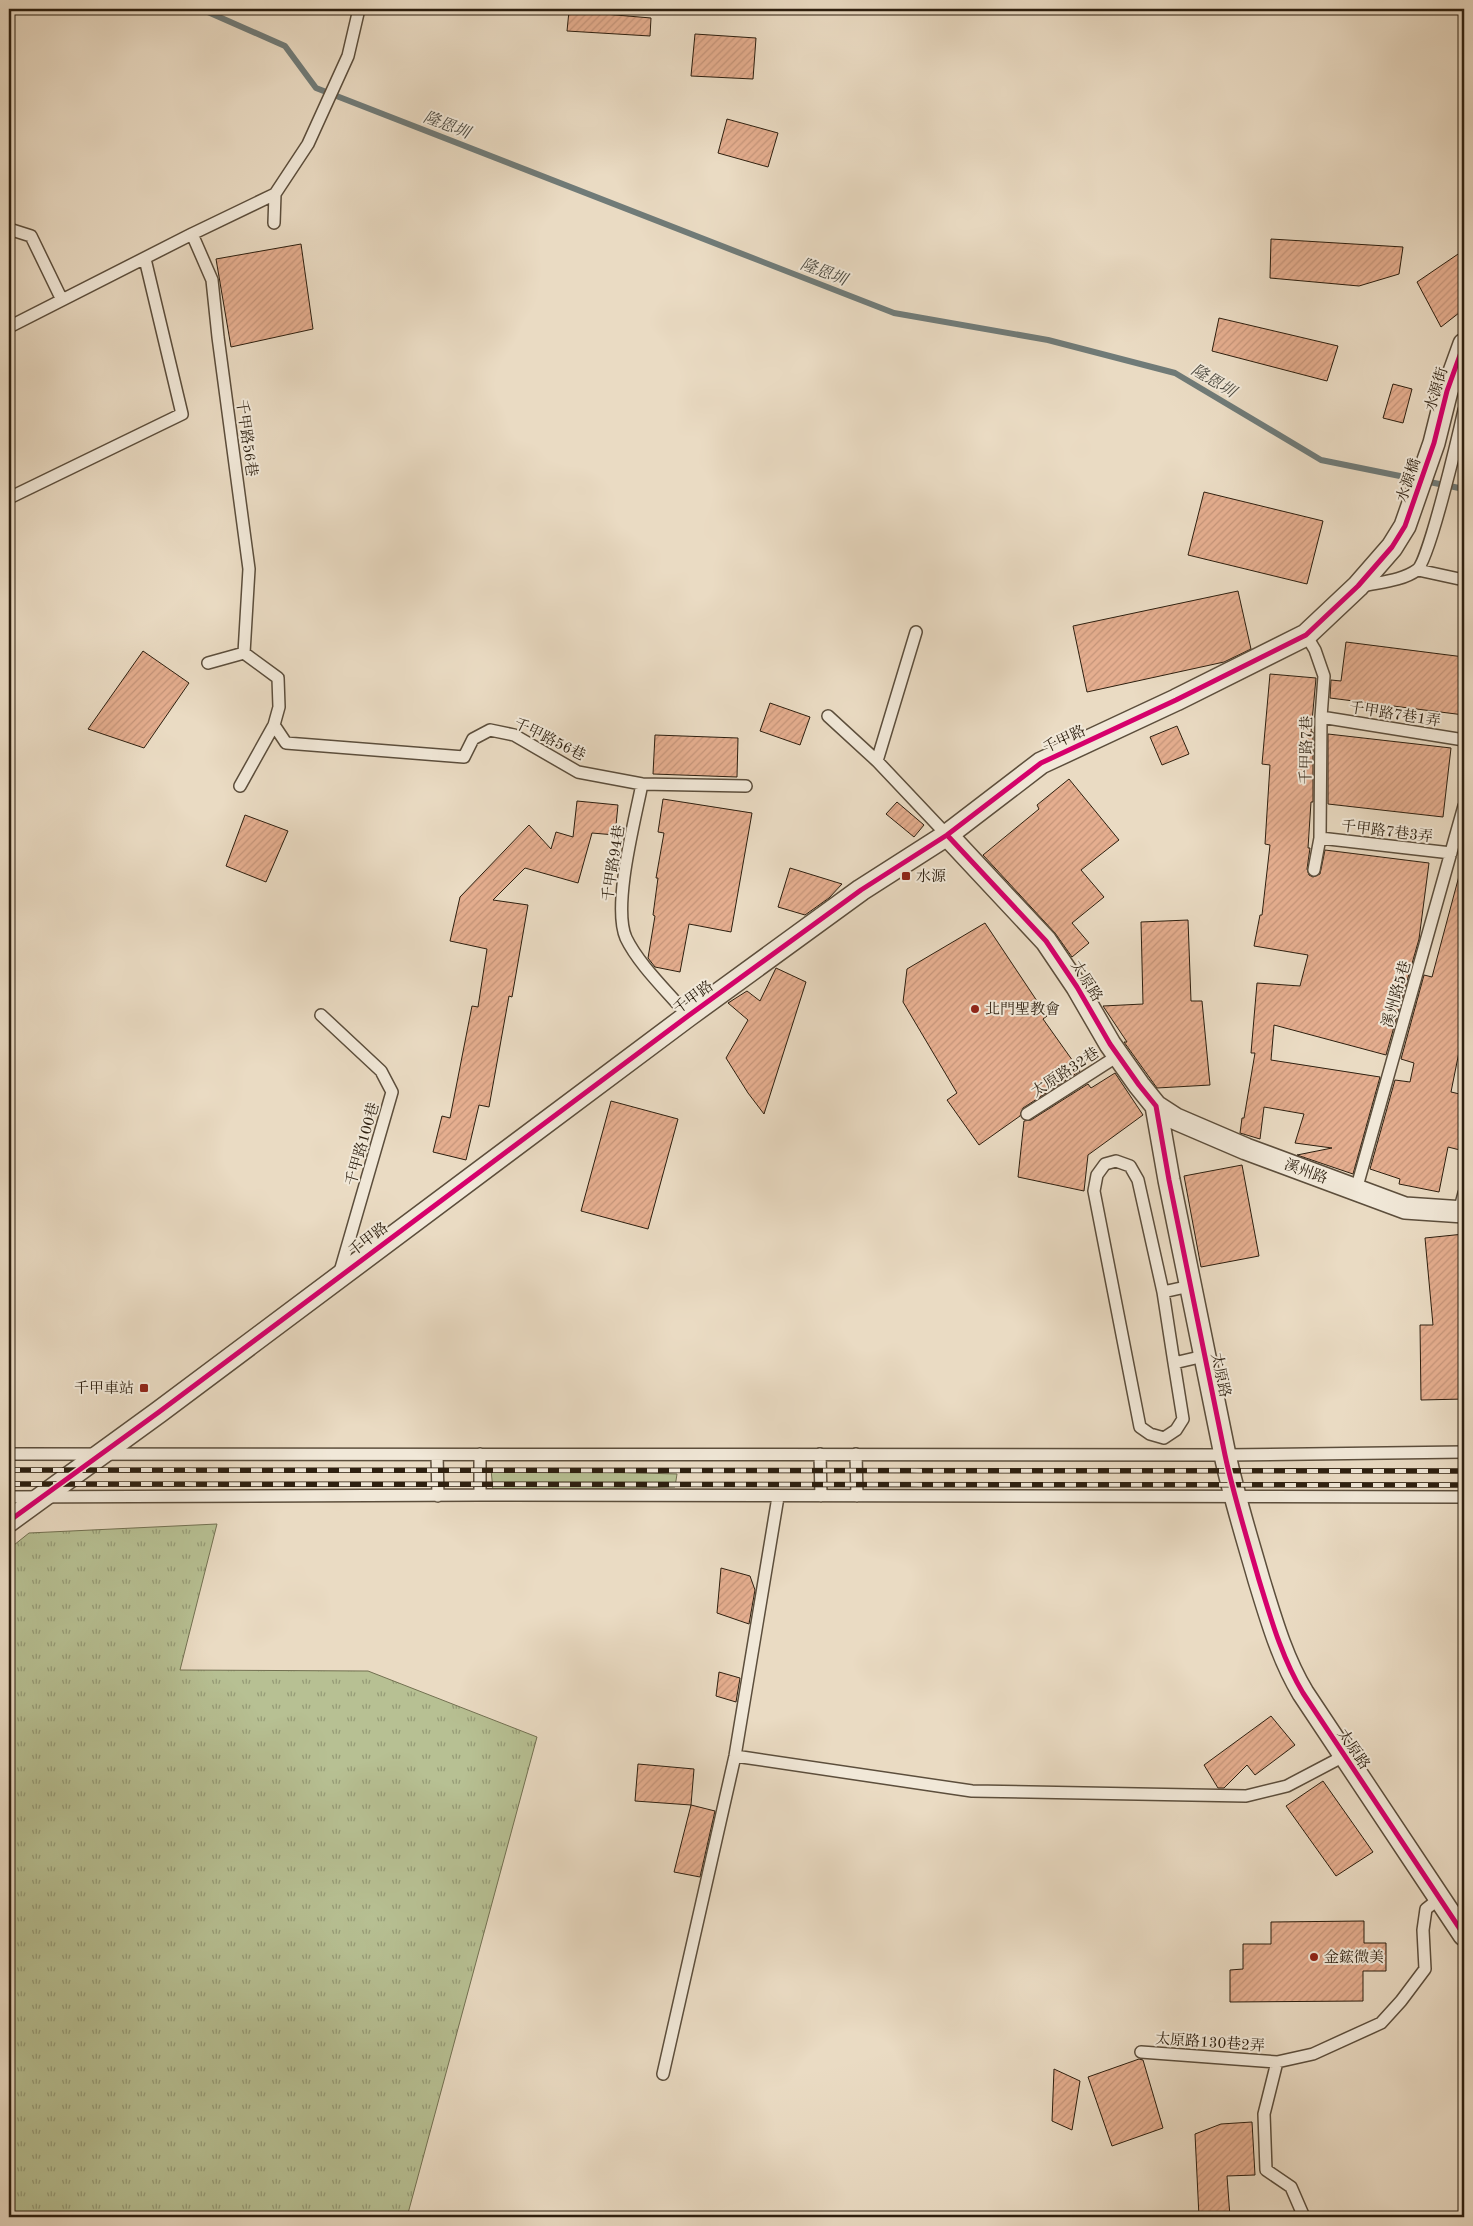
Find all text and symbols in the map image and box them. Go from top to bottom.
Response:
water label: 隆恩圳 [421,108,475,143]
water label: 隆恩圳 [798,255,852,290]
water label: 隆恩圳 [1188,361,1241,402]
street label: 水源街 [1422,365,1451,413]
street label: 千甲路56巷 [233,399,260,478]
street label: 水源橋 [1393,456,1424,504]
street label: 千甲路7巷1弄 [1348,699,1442,730]
street label: 千甲路56巷 [511,715,588,764]
street label: 千甲路7巷 [1297,716,1316,785]
street label: 千甲路 [1040,722,1088,757]
street label: 千甲路7巷3弄 [1340,817,1434,846]
street label: 千甲路94巷 [599,824,628,903]
place label: 水源 [916,868,946,885]
marker: 水源 [900,870,912,882]
street label: 太原路 [1067,958,1106,1005]
street label: 溪州路5巷 [1379,959,1414,1030]
street label: 千甲路 [670,977,716,1018]
place label: 北門聖教會 [985,1001,1060,1018]
marker: 北門聖教會 [969,1003,981,1015]
street label: 太原路32巷 [1028,1044,1102,1101]
street label: 千甲路100巷 [342,1100,383,1188]
street label: 溪州路 [1282,1156,1330,1187]
street label: 千甲路 [345,1219,391,1260]
street label: 太原路 [1208,1351,1234,1399]
place label: 千甲車站 [74,1380,134,1397]
marker: 千甲車站 [138,1382,150,1394]
street label: 太原路 [1334,1726,1373,1773]
place label: 金鋐微美 [1324,1949,1384,1966]
marker: 金鋐微美 [1308,1951,1320,1963]
street label: 太原路130巷2弄 [1155,2030,1265,2055]

